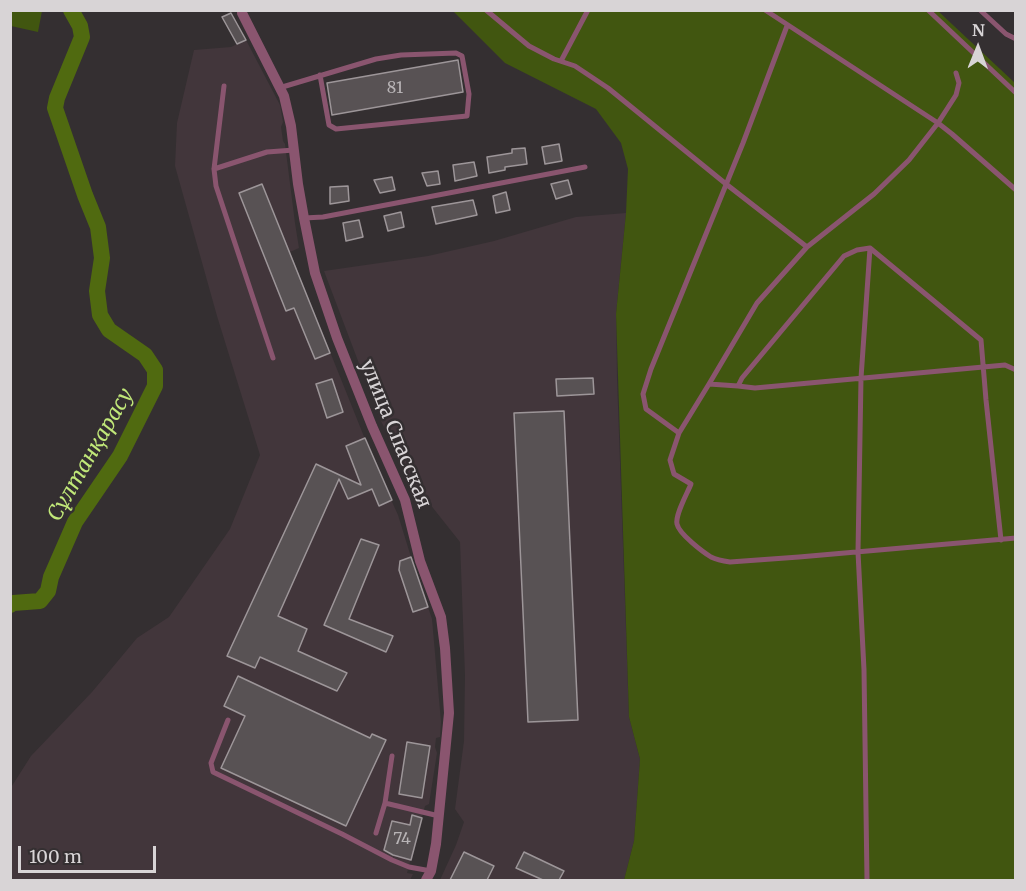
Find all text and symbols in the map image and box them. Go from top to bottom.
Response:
north arrow [948,18,1008,78]
text: N [972,20,985,40]
house number: 81 [387,78,403,98]
street label: улица Спасская [354,356,436,512]
water label: Сұлтанқарасу [43,384,139,526]
house number: 74 [393,829,411,849]
scale bar [21,834,159,872]
text: 100 m [29,845,82,868]

